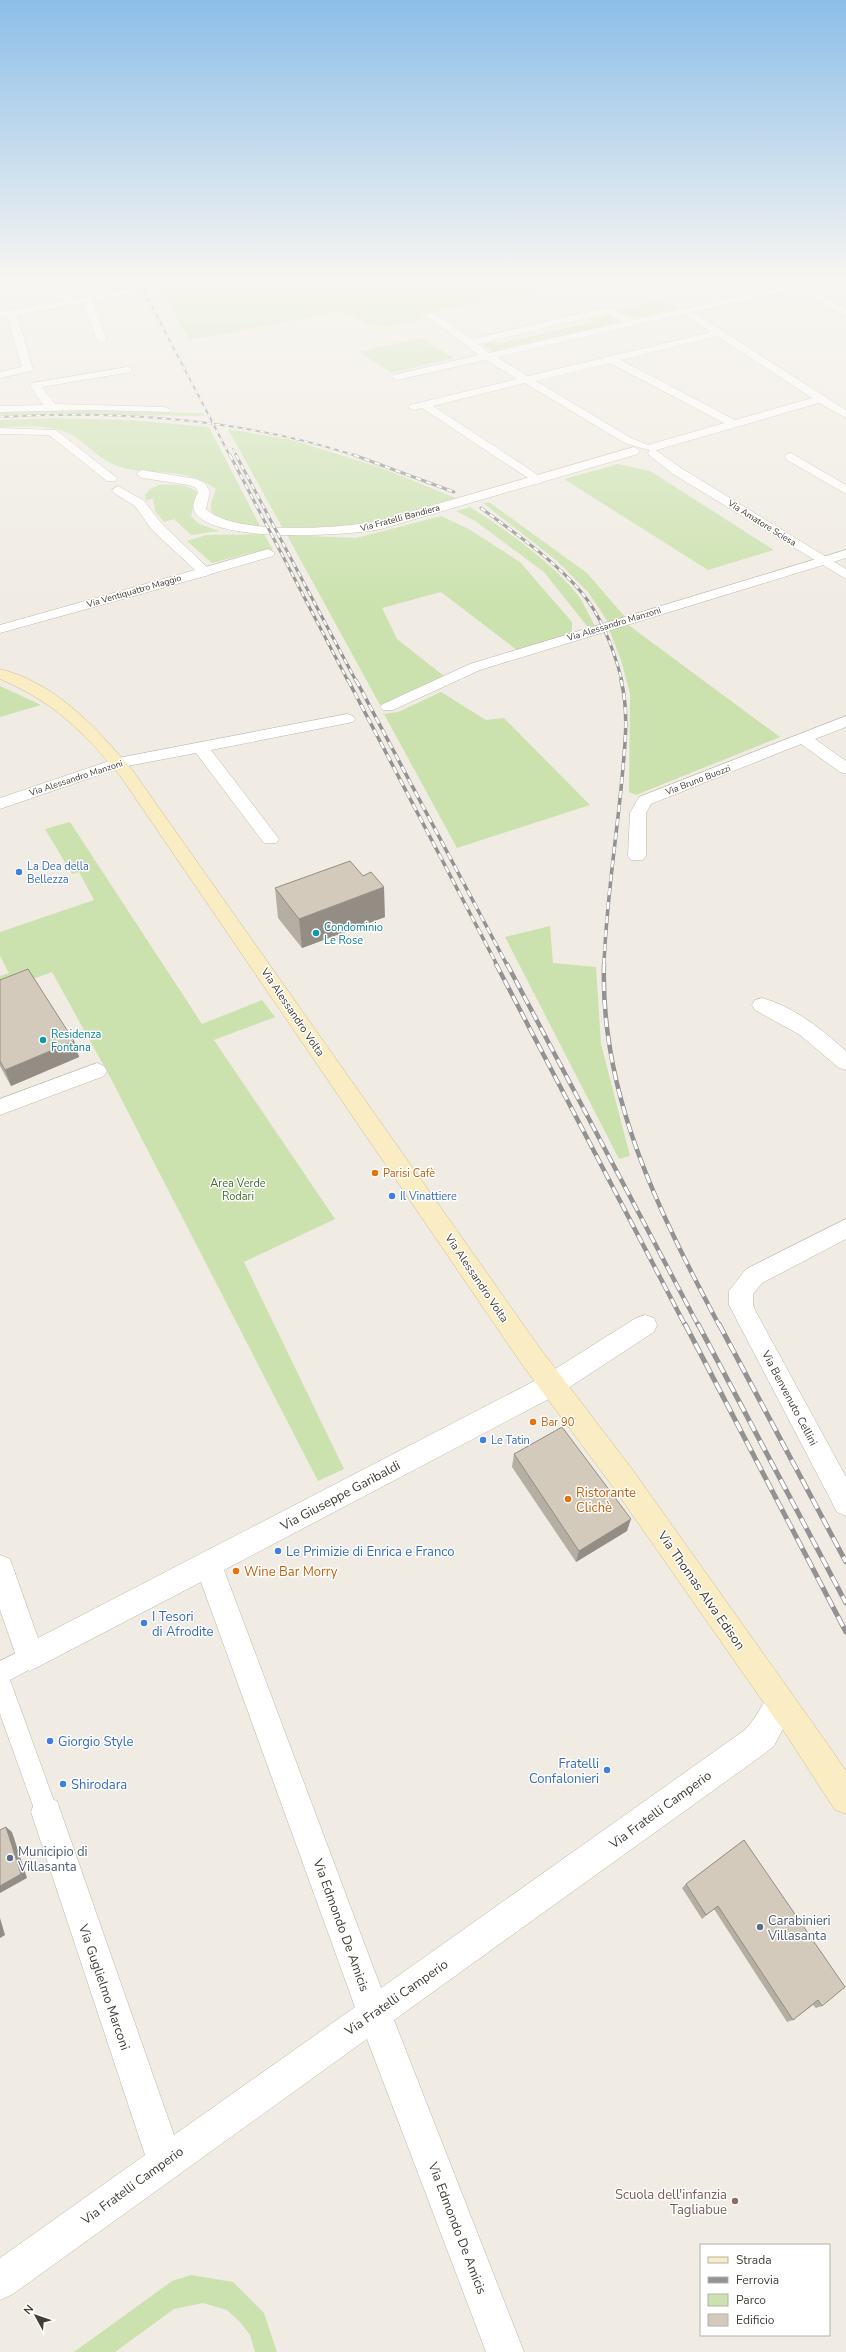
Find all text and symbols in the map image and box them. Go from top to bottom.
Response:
street label: Via Amatore Sciesa [725,497,799,549]
street label: Via Fratelli Bandiera [358,502,441,535]
street label: Via Ventiquattro Maggio [84,572,183,611]
street label: Via Alessandro Manzoni [565,604,662,644]
street label: Via Alessandro Manzoni [27,757,124,799]
street label: Via Bruno Buozzi [663,762,732,798]
place label: La Dea della Bellezza [27,859,89,887]
marker: La Dea della Bellezza [14,867,24,877]
place label: Condominio Le Rose [324,920,383,948]
marker: Condominio Le Rose [311,928,321,938]
street label: Via Alessandro Volta [257,964,328,1060]
place label: Residenza Fontana [51,1027,101,1055]
marker: Residenza Fontana [38,1035,48,1045]
place label: Parisi Cafè [383,1166,435,1181]
marker: Parisi Cafè [370,1168,380,1178]
park label: Area Verde Rodari [210,1176,266,1204]
place label: Il Vinattiere [400,1189,457,1204]
marker: Il Vinattiere [387,1191,397,1201]
street label: Via Alessandro Volta [441,1230,512,1326]
street label: Via Benvenuto Cellini [758,1347,821,1448]
place label: Bar 90 [541,1415,575,1430]
marker: Bar 90 [528,1417,538,1427]
place label: Le Tatin [491,1433,530,1448]
marker: Le Tatin [478,1435,488,1445]
street label: Via Giuseppe Garibaldi [276,1457,404,1536]
place label: Ristorante Clichè [576,1484,636,1517]
marker: Ristorante Clichè [563,1494,573,1504]
street label: Via Thomas Alva Edison [653,1527,749,1654]
place label: Le Primizie di Enrica e Franco [286,1543,454,1561]
marker: Le Primizie di Enrica e Franco [273,1546,283,1556]
place label: Wine Bar Morry [244,1563,338,1581]
marker: Wine Bar Morry [231,1566,241,1576]
place label: I Tesori di Afrodite [152,1608,214,1641]
marker: I Tesori di Afrodite [139,1618,149,1628]
place label: Giorgio Style [58,1733,134,1751]
marker: Giorgio Style [45,1736,55,1746]
place label: Fratelli Confalonieri [529,1755,599,1788]
marker: Fratelli Confalonieri [602,1765,612,1775]
street label: Via Fratelli Camperio [605,1767,715,1854]
place label: Shirodara [71,1776,127,1794]
marker: Shirodara [58,1779,68,1789]
place label: Municipio di Villasanta [17,1843,88,1876]
marker: Municipio di Villasanta [5,1853,15,1863]
street label: Via Edmondo De Amicis [308,1856,373,1994]
place label: Carabinieri Villasanta [767,1912,831,1945]
street label: Via Guglielmo Marconi [74,1921,134,2053]
marker: Carabinieri Villasanta [755,1922,765,1932]
street label: Via Fratelli Camperio [341,1955,452,2041]
street label: Via Fratelli Camperio [77,2143,187,2230]
street label: Via Edmondo De Amicis [423,2159,491,2297]
place label: Scuola dell'infanzia Tagliabue [615,2186,727,2219]
marker: Scuola dell'infanzia Tagliabue [730,2196,740,2206]
legend [700,2244,830,2336]
text: Strada [736,2252,772,2268]
text: Ferrovia [736,2272,779,2288]
text: Parco [736,2292,766,2308]
north arrow [16,2296,56,2336]
text: N [20,2302,37,2318]
text: Edificio [736,2312,775,2328]

